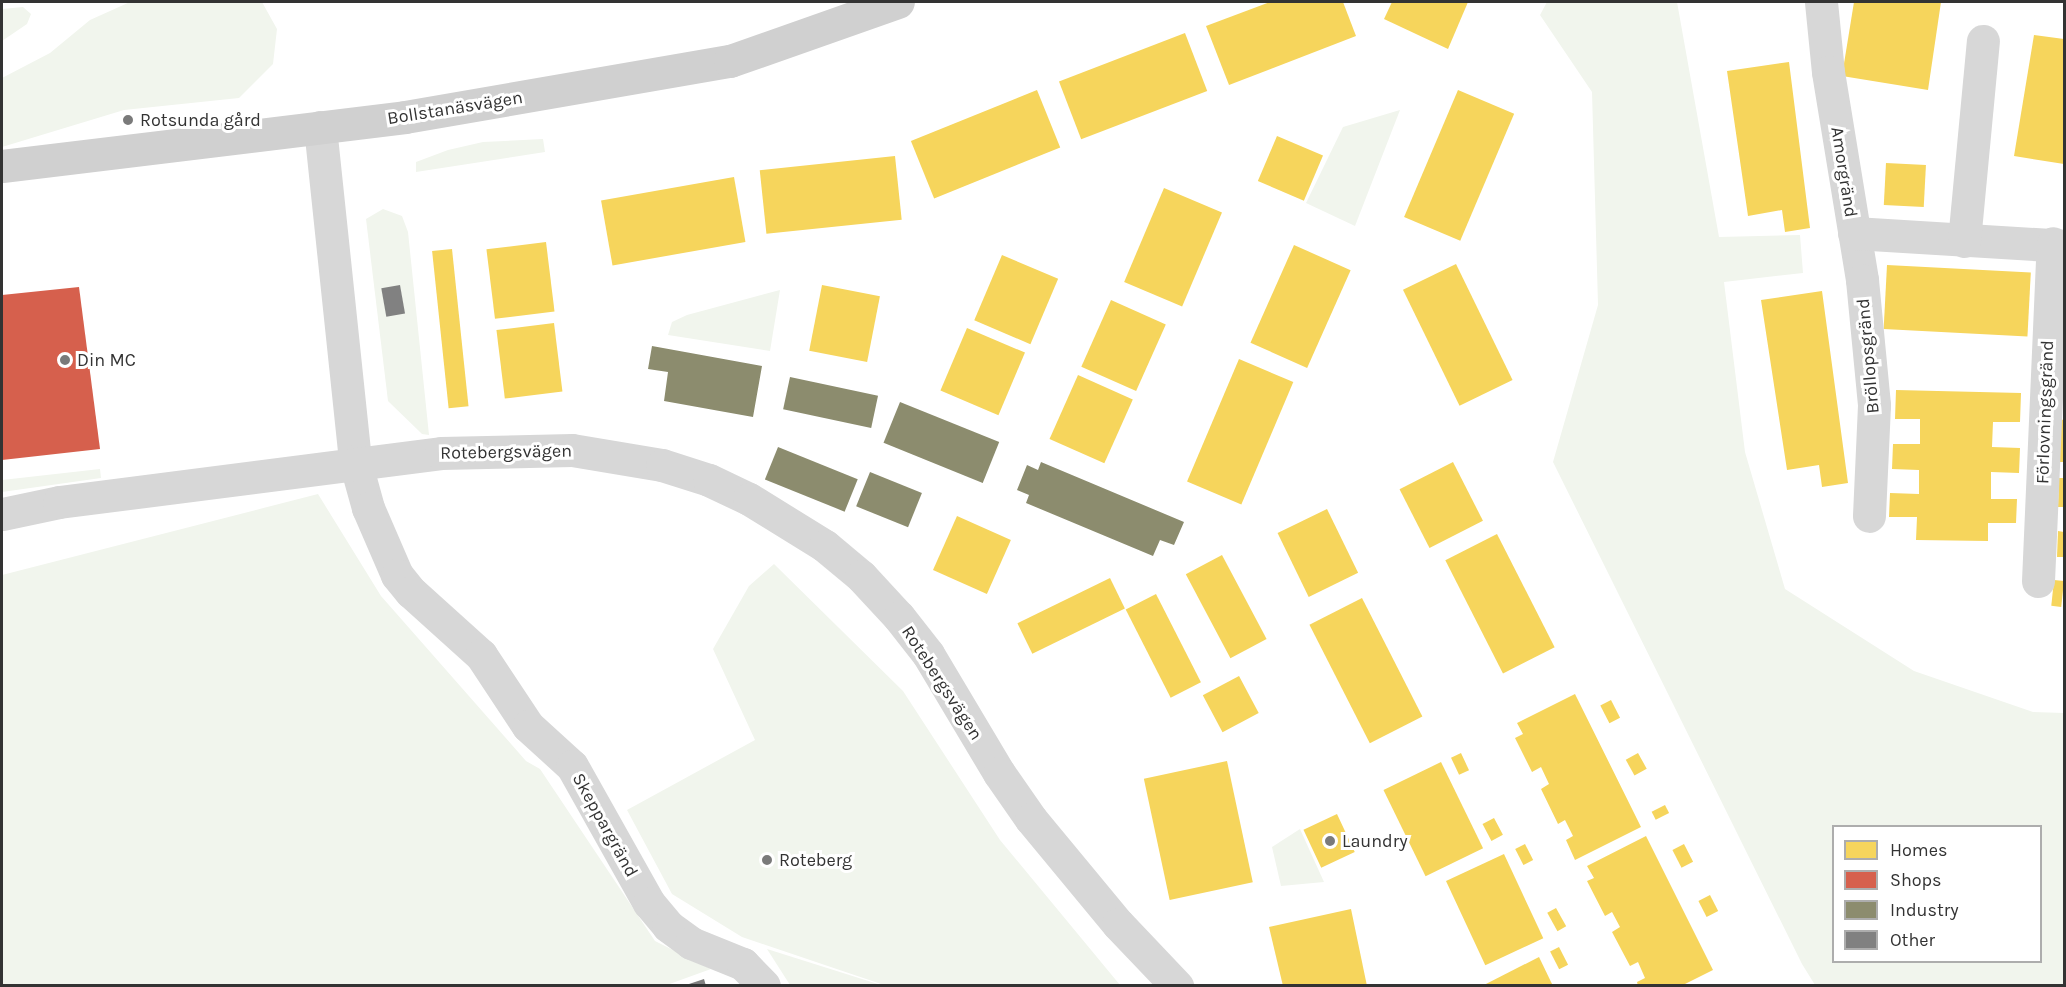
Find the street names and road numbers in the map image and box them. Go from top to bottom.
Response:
street label: Bollstanäsvägen [386,87,524,129]
street label: Amorgränd [1826,125,1862,219]
street label: Bröllopsgränd [1852,298,1884,414]
street label: Förlovningsgränd [2032,340,2058,484]
street label: Rotebergsvägen [440,440,572,464]
street label: Rotebergsvägen [897,622,987,744]
street label: Skeppargränd [568,769,642,881]

